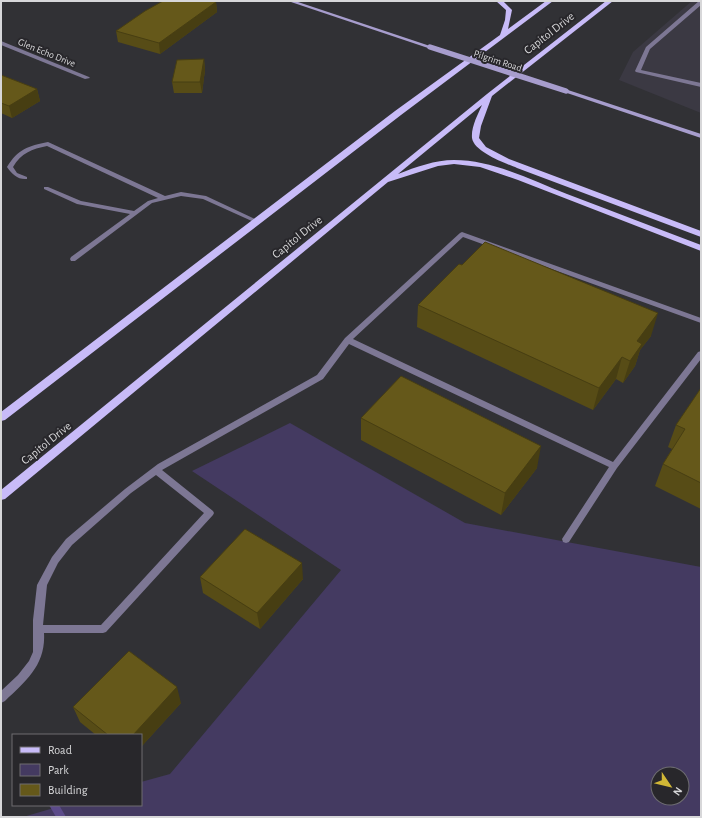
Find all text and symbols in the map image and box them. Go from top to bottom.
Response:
street label: Capitol Drive [522,10,576,56]
street label: Glen Echo Drive [17,37,77,69]
street label: Pilgrim Road [472,48,523,73]
street label: Capitol Drive [270,213,324,261]
street label: Capitol Drive [19,419,73,467]
legend [12,734,142,806]
text: Road [48,744,72,756]
text: Park [48,764,69,776]
north arrow [650,766,690,806]
text: Building [48,784,88,796]
text: N [671,785,684,798]

